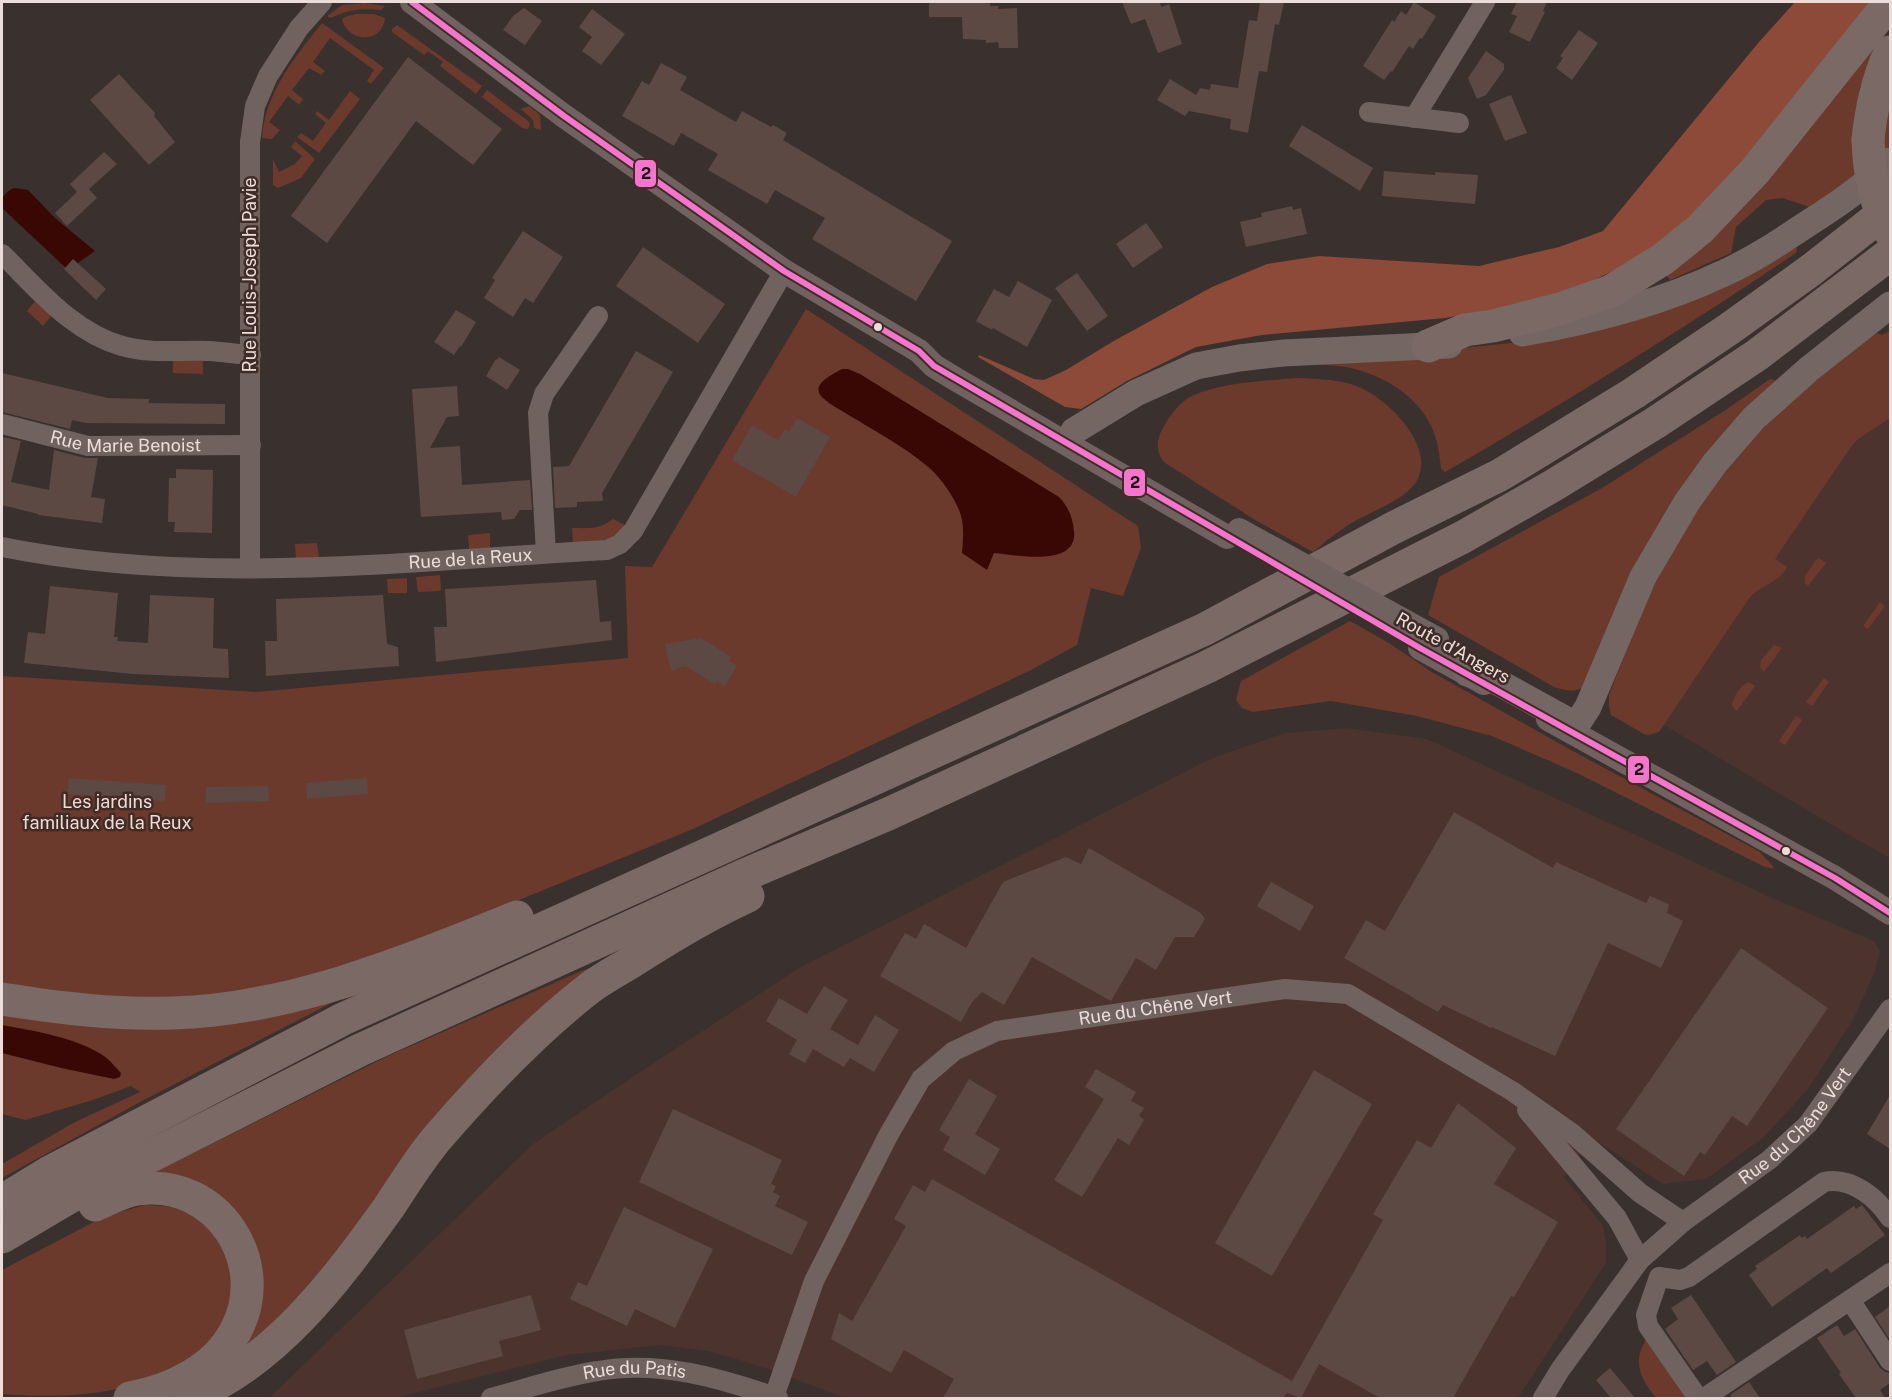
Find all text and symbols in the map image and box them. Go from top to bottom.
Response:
line badge: 2 [634,159,657,188]
text: 2 [641,164,651,183]
street label: Rue Louis-Joseph Pavie [239,178,260,372]
unlabelled marker [872,321,884,333]
street label: Rue Marie Benoist [48,426,201,456]
line badge: 2 [1123,468,1146,497]
text: 2 [1130,473,1140,492]
street label: Rue de la Reux [408,544,533,573]
street label: Route d’Angers [1393,608,1514,687]
line badge: 2 [1627,755,1650,784]
text: 2 [1634,760,1644,779]
park label: Les jardins familiaux de la Reux [22,791,192,833]
unlabelled marker [1780,845,1792,857]
street label: Rue du Chêne Vert [1077,986,1233,1029]
street label: Rue du Chêne Vert [1734,1063,1855,1188]
street label: Rue du Patis [581,1357,688,1383]

